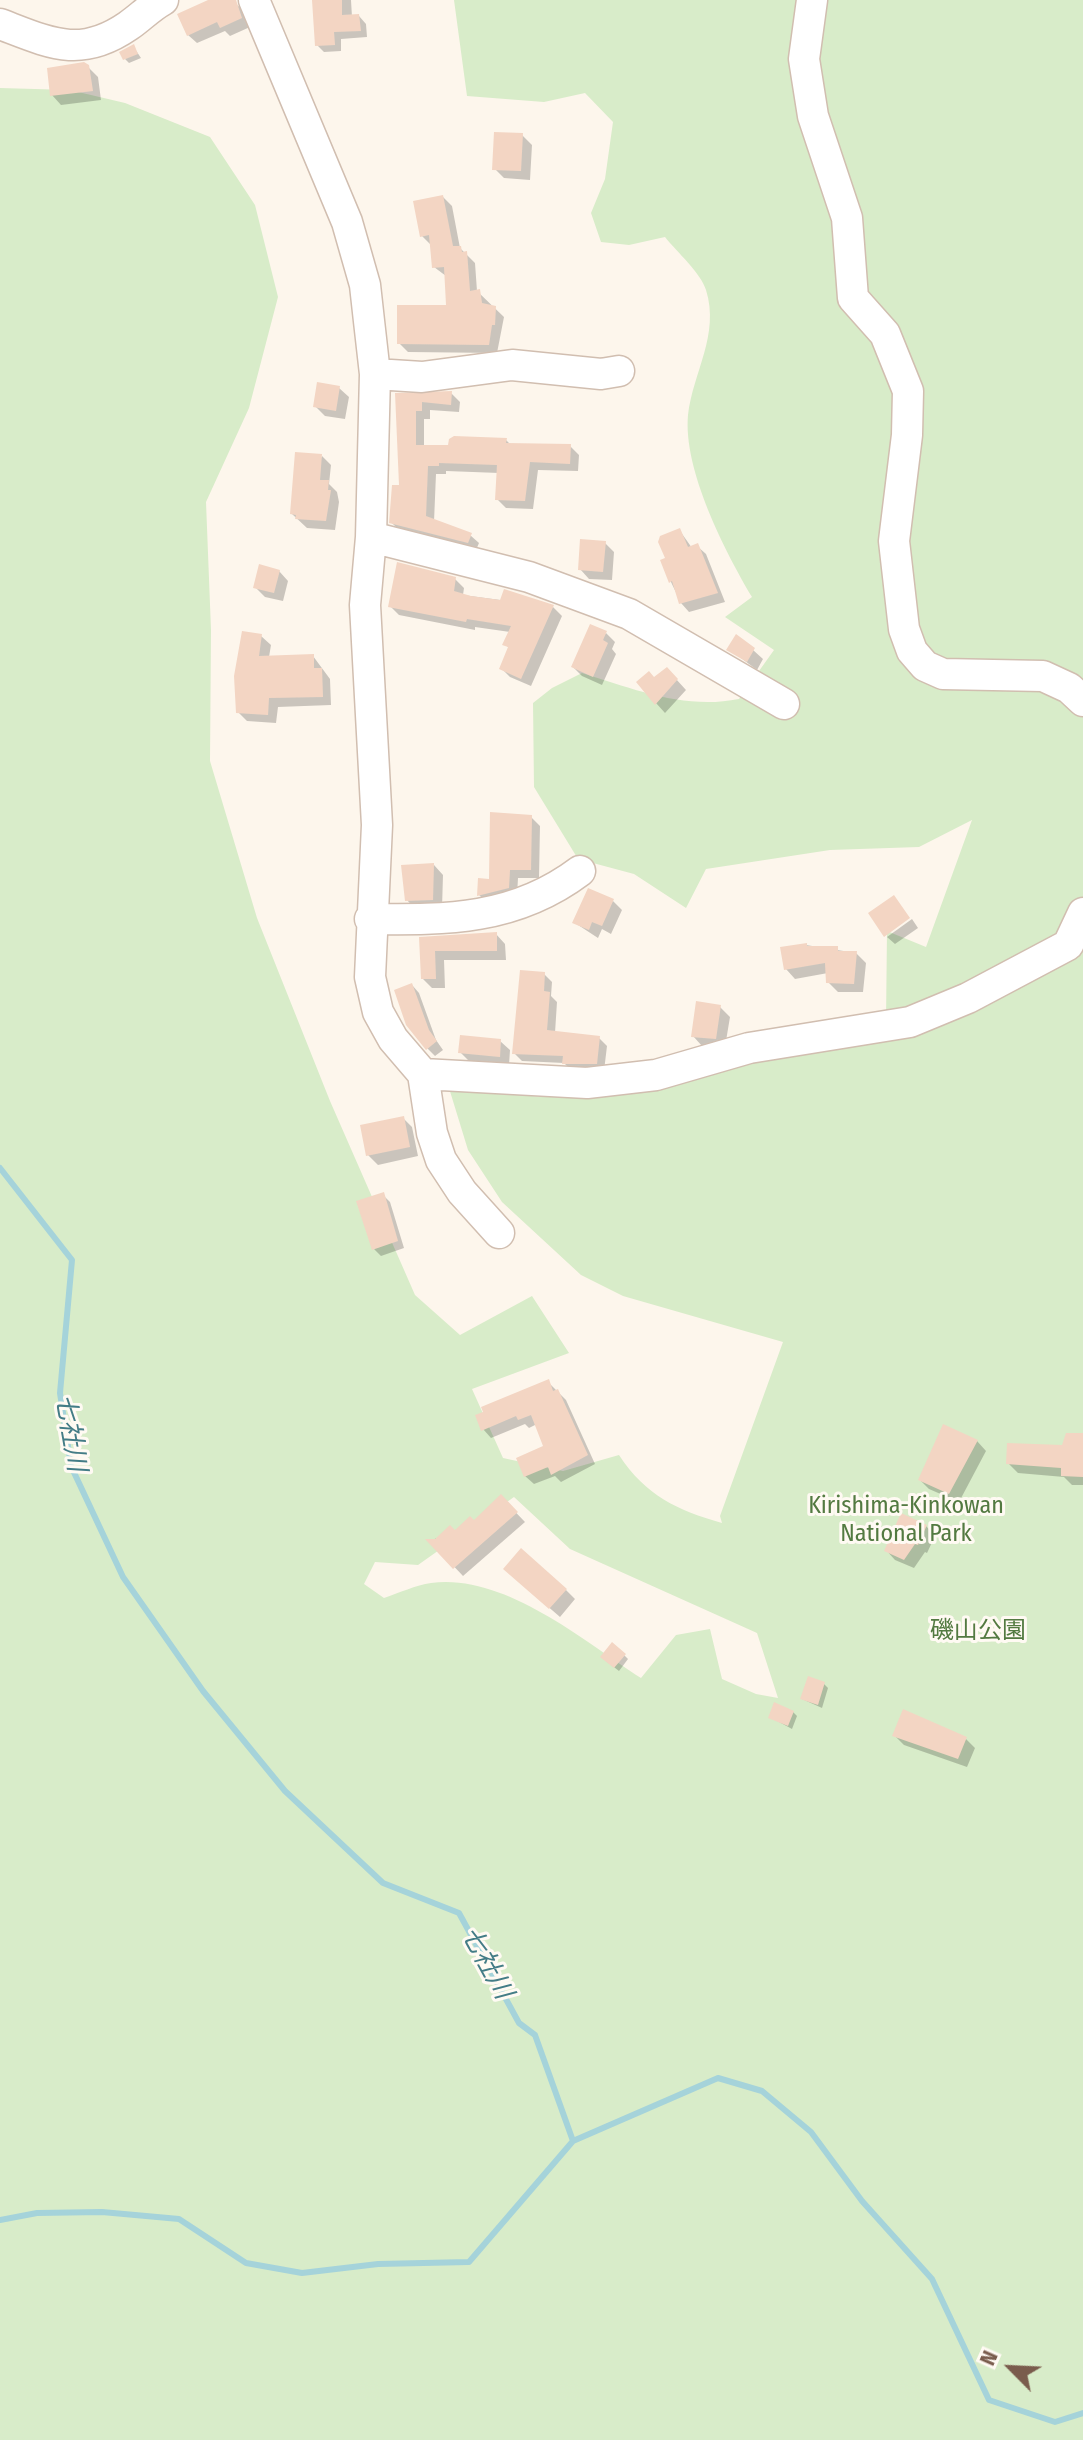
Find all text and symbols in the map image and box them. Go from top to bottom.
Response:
water label: 七社川 [48,1392,92,1474]
park label: Kirishima-Kinkowan National Park [808,1492,1004,1548]
park label: 磯山公園 [930,1617,1026,1645]
water label: 七社川 [453,1921,519,2005]
north arrow [971,2328,1051,2408]
text: N [974,2347,1004,2370]

